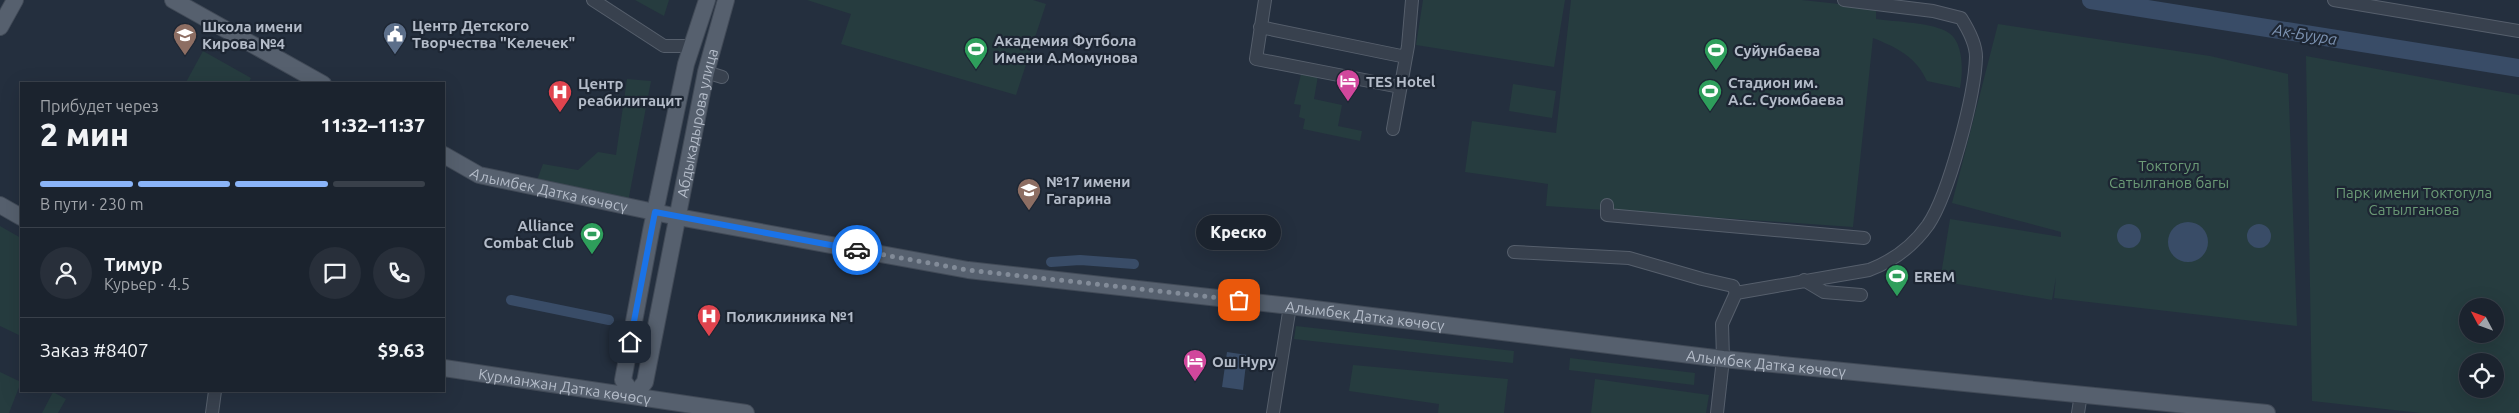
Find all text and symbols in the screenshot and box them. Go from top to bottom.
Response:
place label: Центр Детского Творчества "Келечек" [412,17,575,51]
place label: Школа имени Кирова №4 [202,18,302,52]
water label: Ак-Буура [2271,20,2339,48]
public building icon: Центр Детского Творчества "Келечек" [382,21,408,55]
school or university icon: Школа имени Кирова №4 [172,22,198,56]
place label: Академия Футбола Имени А.Момунова [994,32,1138,66]
sports icon: Академия Футбола Имени А.Момунова [963,36,989,70]
sports icon: Суйунбаева [1703,37,1729,71]
place label: Суйунбаева [1734,42,1820,59]
street label: Абдыкадырова улица [673,46,721,199]
hotel icon: TES Hotel [1335,68,1361,102]
place label: TES Hotel [1366,73,1436,90]
place label: Стадион им. А.С. Суюмбаева [1728,74,1844,108]
place label: Центр реабилитацит [578,75,683,109]
sports icon: Стадион им. А.С. Суюмбаева [1697,78,1723,112]
hospital icon: Центр реабилитацит [547,79,573,113]
text: Прибудет через [40,97,159,115]
text: 11:32–11:37 [320,114,425,136]
text: 2 мин [40,116,129,152]
park label: Токтогул Сатылганов багы [2109,157,2229,191]
street label: Алымбек Датка көчөсү [467,163,630,215]
place label: №17 имени Гагарина [1046,173,1130,207]
school or university icon: №17 имени Гагарина [1016,177,1042,211]
park label: Парк имени Токтогула Сатылганова [2336,184,2492,218]
text: В пути · 230 m [40,195,143,213]
callout: Креско [1196,215,1282,250]
place label: Alliance Combat Club [484,217,574,251]
sports icon: Alliance Combat Club [579,221,605,255]
text: Креско [1210,223,1267,241]
courier [832,225,882,275]
icon: car [843,236,871,264]
button: person [40,247,92,299]
button: chat [309,247,361,299]
button: phone [373,247,425,299]
text: Тимур [104,253,163,275]
sports icon: EREM [1884,263,1910,297]
place label: EREM [1914,268,1955,285]
text: Курьер · 4.5 [104,275,190,293]
pin [1218,279,1260,321]
icon: bag [1225,286,1253,314]
street label: Алымбек Датка көчөсү [1284,297,1446,333]
north arrow [2459,298,2504,342]
map controls [2459,298,2504,398]
hospital icon: Поликлиника №1 [696,303,722,337]
place label: Поликлиника №1 [726,308,855,325]
pin [609,321,651,363]
icon: home [616,328,644,356]
text: Заказ #8407 [40,339,149,361]
text: $9.63 [377,339,425,361]
street label: Алымбек Датка көчөсү [1685,346,1847,380]
hotel icon: Ош Нуру [1182,348,1208,382]
place label: Ош Нуру [1212,353,1276,370]
button: locate [2459,353,2504,398]
street label: Курманжан Датка көчөсү [477,365,653,407]

